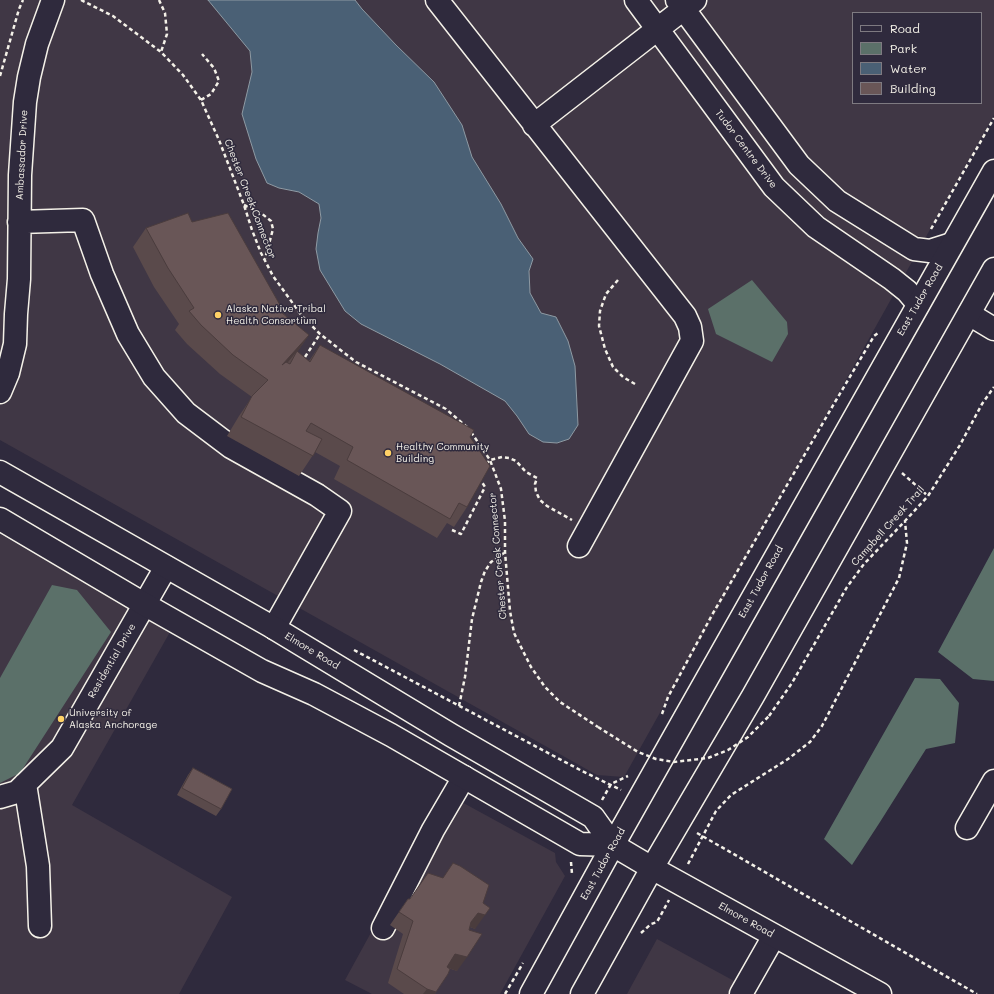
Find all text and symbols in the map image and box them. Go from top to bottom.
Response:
legend [852,12,982,104]
text: Road [890,20,920,36]
text: Park [890,40,917,56]
text: Water [890,60,927,76]
text: Building [890,80,936,96]
street label: Tudor Centre Drive [712,107,780,191]
street label: Ambassador Drive [14,110,30,200]
street label: Chester Creek Connector [222,137,278,261]
street label: East Tudor Road [895,262,945,338]
place label: Alaska Native Tribal Health Consortium [226,303,326,326]
marker: Alaska Native Tribal Health Consortium [213,310,223,320]
place label: Healthy Community Building [396,441,489,464]
marker: Healthy Community Building [383,448,393,458]
street label: Campbell Creek Trail [849,483,927,569]
street label: Chester Creek Connector [486,492,510,620]
street label: East Tudor Road [736,544,786,620]
street label: Residential Drive [86,621,138,701]
street label: Elmore Road [283,630,341,672]
place label: University of Alaska Anchorage [69,707,157,730]
marker: University of Alaska Anchorage [56,714,66,724]
street label: East Tudor Road [578,826,628,902]
street label: Elmore Road [716,900,776,940]

